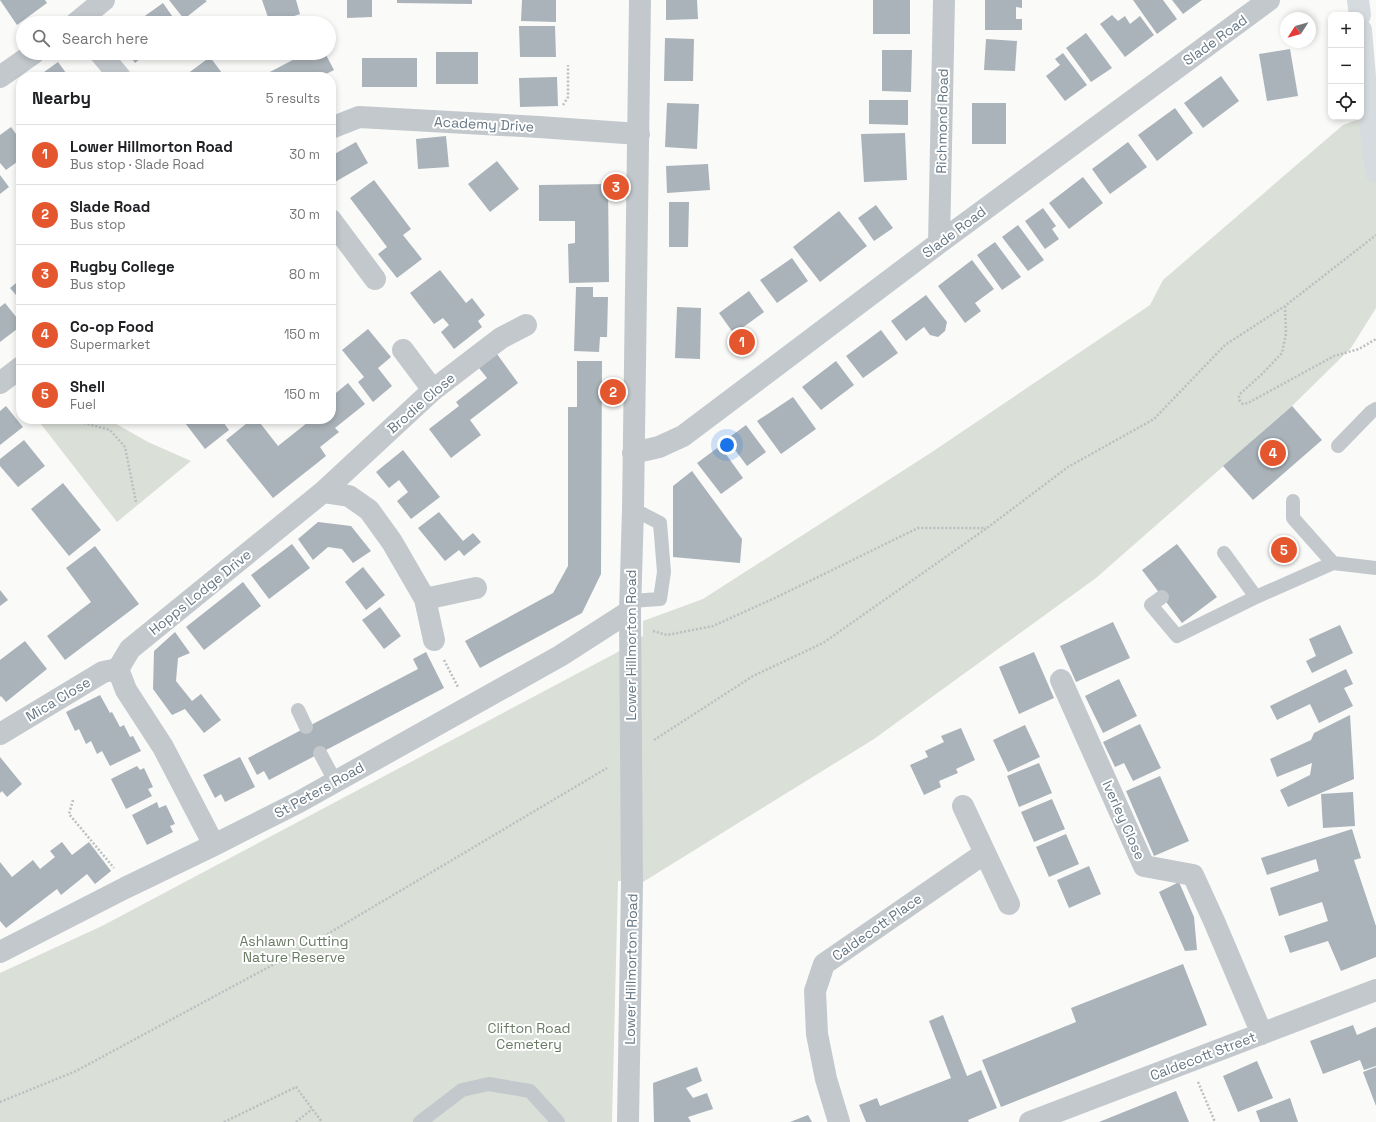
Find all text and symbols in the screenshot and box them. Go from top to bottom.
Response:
street label: Slade Road [1179,11,1251,69]
north arrow [1280,12,1316,48]
map controls [1328,12,1364,120]
button: + [1328,12,1364,48]
search box [16,16,336,60]
icon: search [30,27,52,49]
text: Search here [62,29,148,48]
button: − [1328,48,1364,84]
street label: Richmond Road [932,68,952,174]
button: locate [1328,84,1364,120]
text: Nearby [32,87,91,109]
text: 5 results [266,90,320,107]
street label: Academy Drive [434,112,534,136]
text: Lower Hillmorton Road [70,137,233,156]
text: 1 [42,146,48,163]
text: 30 m [289,146,320,163]
text: Bus stop · Slade Road [70,156,204,173]
pin: 3 [603,172,629,202]
text: Slade Road [70,197,150,216]
street label: Slade Road [919,202,989,262]
text: 2 [41,206,49,223]
text: 30 m [289,206,320,223]
text: Bus stop [70,216,126,233]
text: Rugby College [70,257,175,276]
text: 3 [41,266,49,283]
text: 80 m [289,266,320,283]
text: Bus stop [70,276,126,293]
text: Co-op Food [70,317,154,336]
text: 4 [41,326,49,343]
text: 150 m [284,326,320,343]
pin: 1 [729,327,755,357]
text: Supermarket [70,336,151,353]
street label: Brodie Close [383,369,459,437]
text: Shell [70,377,105,396]
pin: 2 [600,377,626,407]
text: 5 [41,386,49,403]
text: 150 m [284,386,320,403]
text: Fuel [70,396,96,413]
your location [717,435,737,455]
pin: 4 [1260,438,1286,468]
pin: 5 [1271,535,1297,565]
street label: Hopps Lodge Drive [145,545,255,639]
street label: Lower Hillmorton Road [622,569,640,721]
street label: Mica Close [22,673,94,725]
street label: St Peters Road [271,758,367,822]
street label: Iverley Close [1099,778,1149,862]
street label: Caldecott Place [829,889,925,965]
street label: Lower Hillmorton Road [621,893,641,1045]
park label: Ashlawn Cutting Nature Reserve [239,932,349,966]
park label: Clifton Road Cemetery [487,1019,571,1053]
street label: Caldecott Street [1147,1028,1259,1084]

